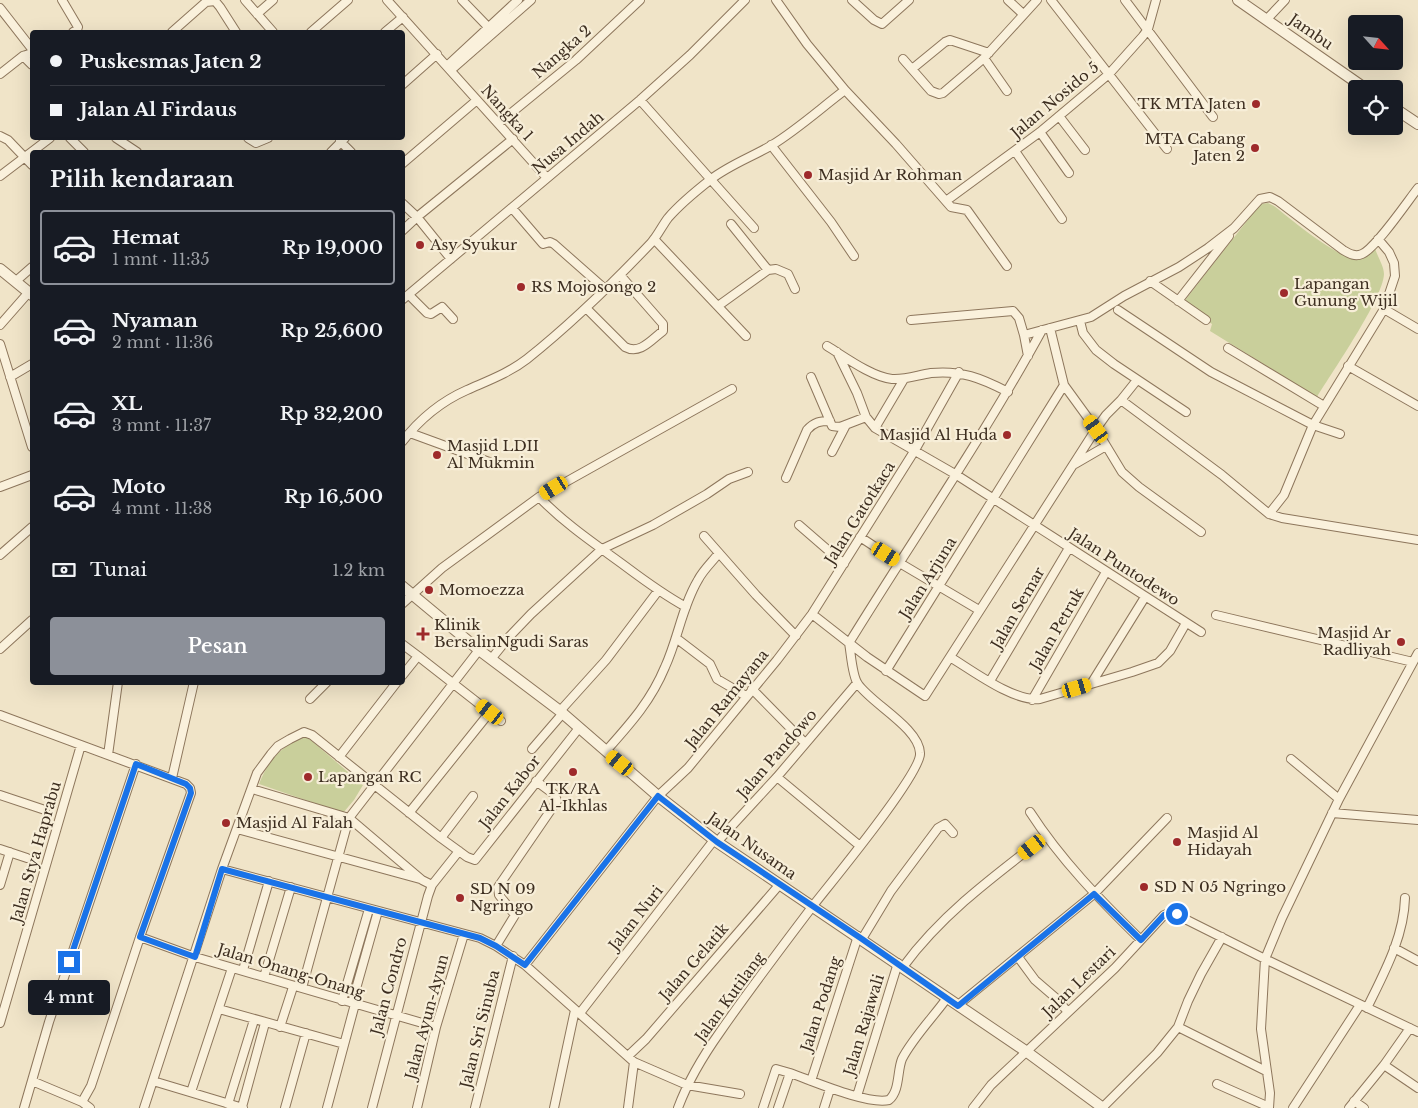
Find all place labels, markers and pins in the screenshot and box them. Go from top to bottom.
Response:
place label: TK MTA Jaten [1137,94,1246,113]
marker: TK MTA Jaten [1250,98,1262,110]
place label: MTA Cabang Jaten 2 [1145,129,1246,165]
marker: MTA Cabang Jaten 2 [1249,142,1261,154]
place label: Masjid Ar Rohman [818,165,962,184]
marker: Masjid Ar Rohman [802,169,814,181]
place label: Asy Syukur [429,235,518,254]
marker: Asy Syukur [414,239,426,251]
place label: Lapangan Gunung Wijil [1294,274,1398,310]
place label: RS Mojosongo 2 [531,277,656,296]
marker: RS Mojosongo 2 [515,281,527,293]
marker: Lapangan Gunung Wijil [1278,287,1290,299]
place label: Masjid Al Huda [879,425,998,444]
marker: Masjid Al Huda [1001,429,1013,441]
place label: Masjid LDII Al Mukmin [446,436,539,472]
marker: Masjid LDII Al Mukmin [431,449,443,461]
place label: Momoezza [439,580,525,599]
marker: Momoezza [423,584,435,596]
place label: Klinik BersalinNgudi Saras [434,615,589,651]
place label: Masjid Ar Radliyah [1317,623,1392,659]
marker: Klinik BersalinNgudi Saras [416,627,430,641]
marker: Masjid Ar Radliyah [1395,636,1407,648]
marker: TK/RA Al-Ikhlas [567,766,579,778]
place label: Lapangan RC [318,767,422,786]
marker: Lapangan RC [302,771,314,783]
place label: TK/RA Al-Ikhlas [537,779,608,815]
place label: Masjid Al Falah [236,813,353,832]
marker: Masjid Al Falah [220,817,232,829]
place label: Masjid Al Hidayah [1187,823,1259,859]
marker: Masjid Al Hidayah [1171,836,1183,848]
place label: SD N 05 Ngringo [1154,877,1286,896]
place label: SD N 09 Ngringo [470,879,535,915]
marker: SD N 05 Ngringo [1138,881,1150,893]
marker: SD N 09 Ngringo [454,892,466,904]

